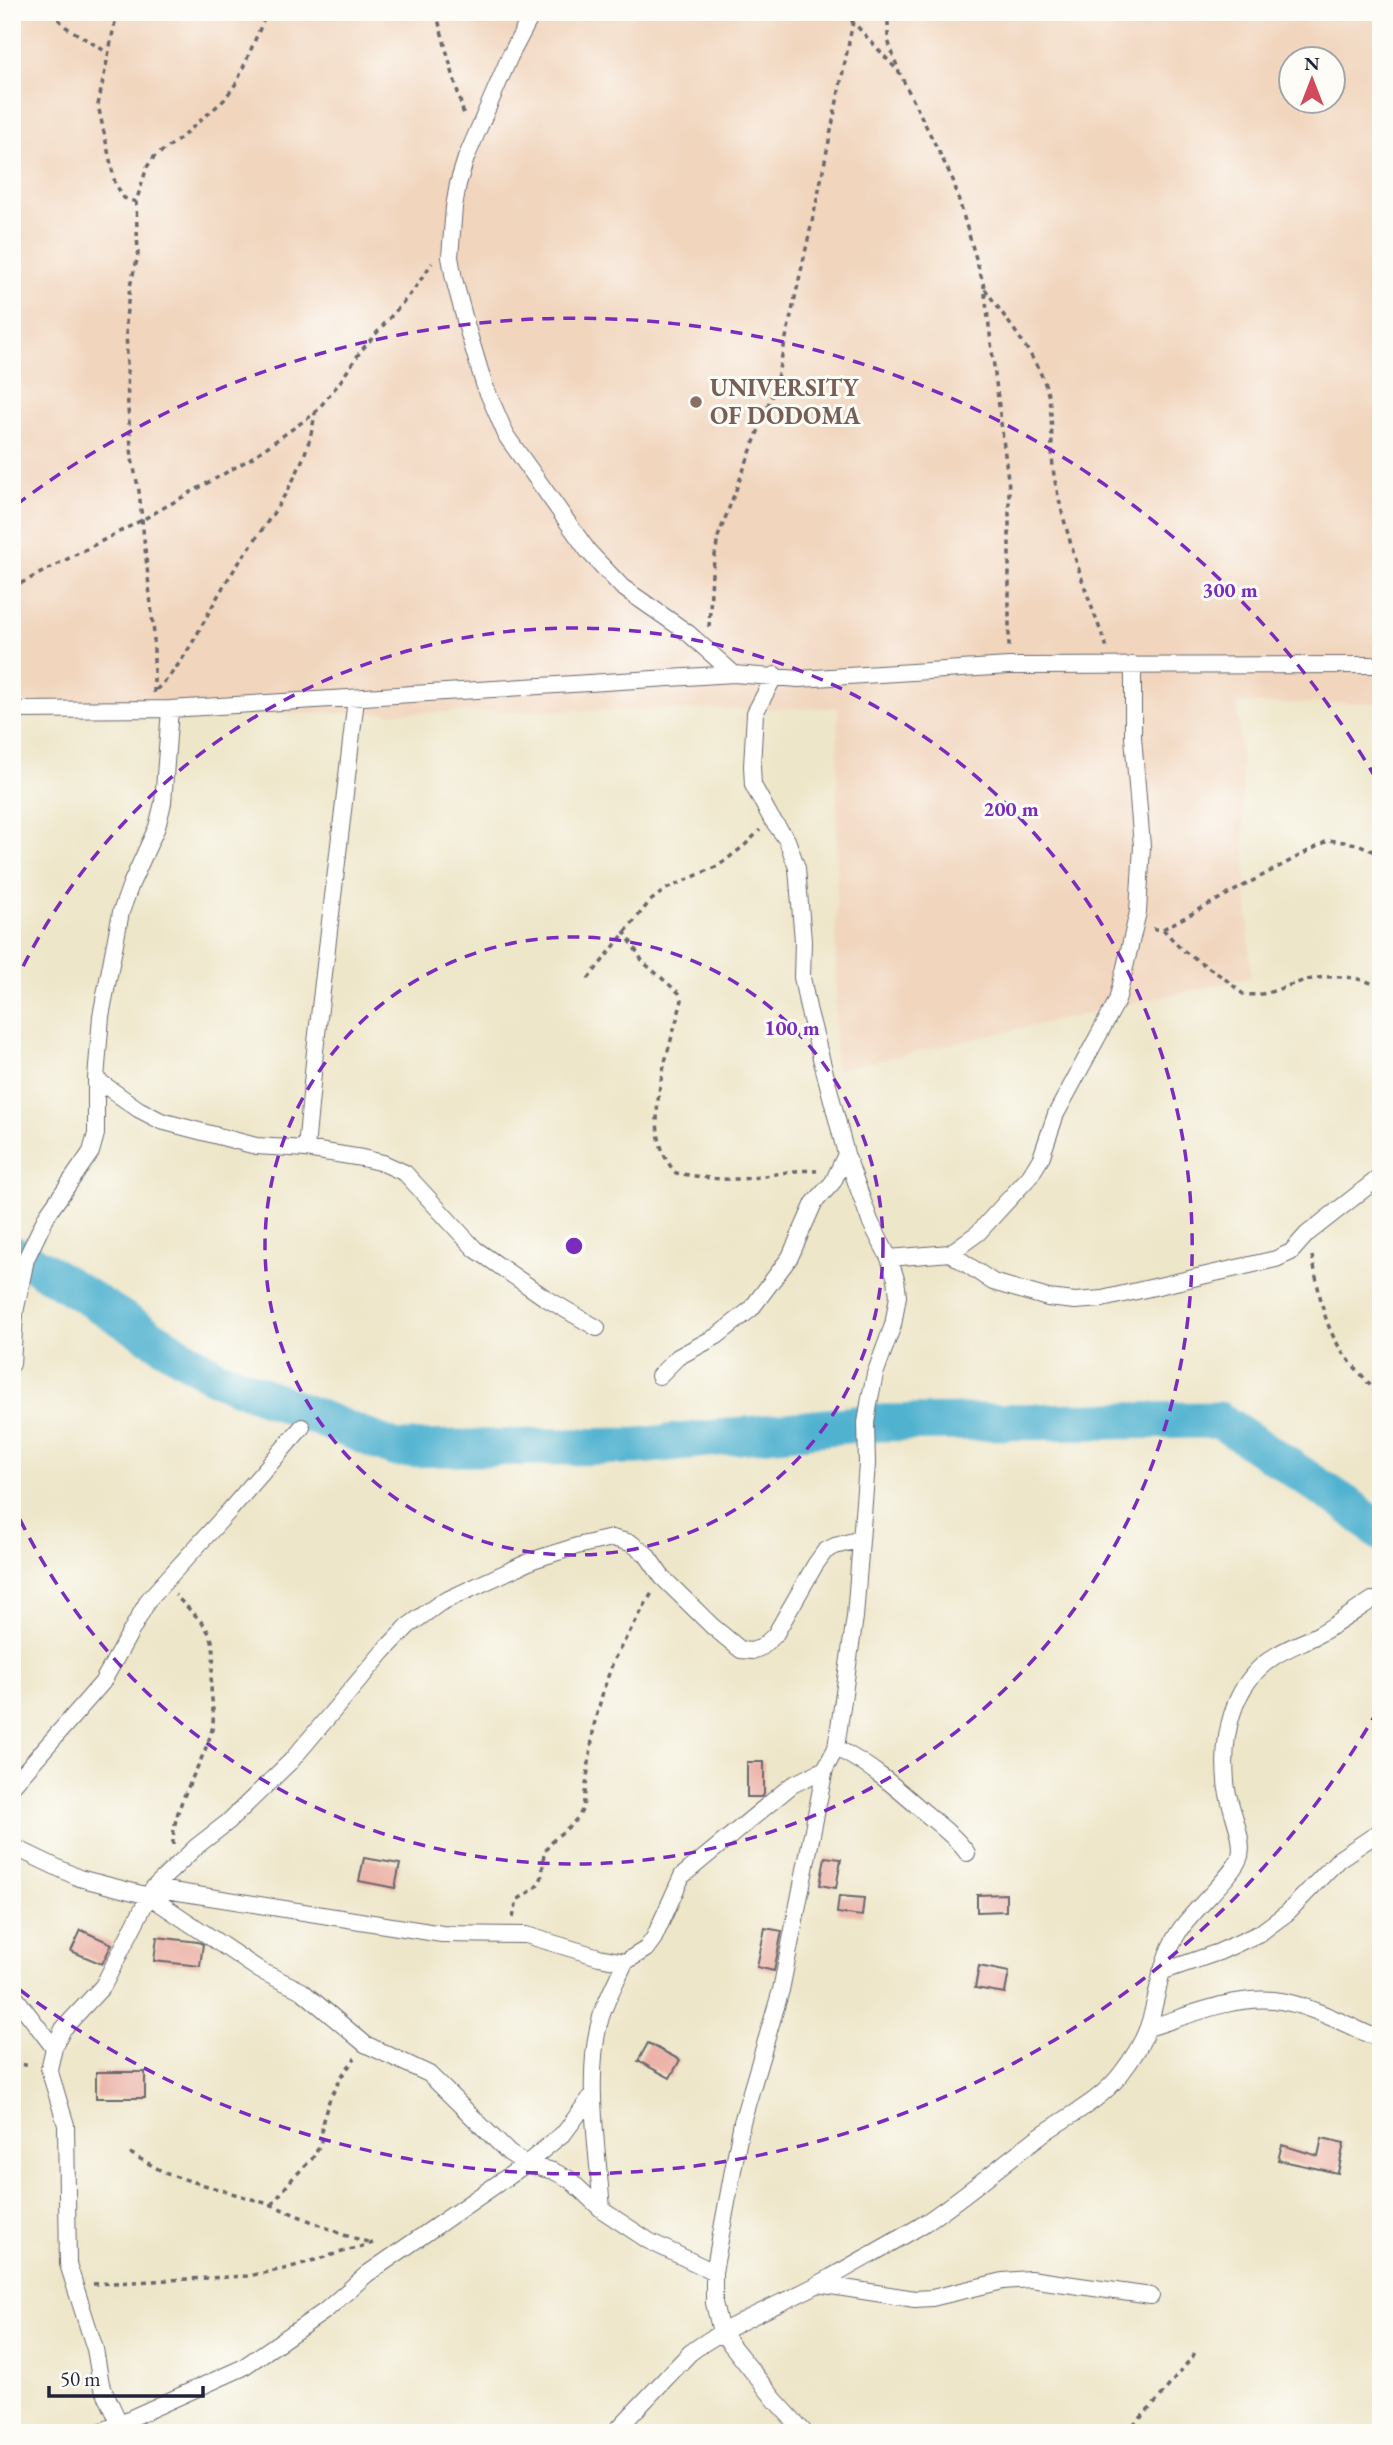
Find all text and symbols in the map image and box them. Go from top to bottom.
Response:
north arrow [1278,46,1348,116]
text: N [1304,51,1320,76]
place label: UNIVERSITY OF DODOMA [710,372,861,431]
marker: UNIVERSITY OF DODOMA [688,394,704,410]
text: 300 m [1202,576,1258,603]
text: 200 m [983,795,1039,822]
text: 100 m [764,1014,820,1041]
centre of rings [562,1234,586,1258]
scale bar [49,2354,203,2398]
text: 50 m [60,2365,101,2392]

